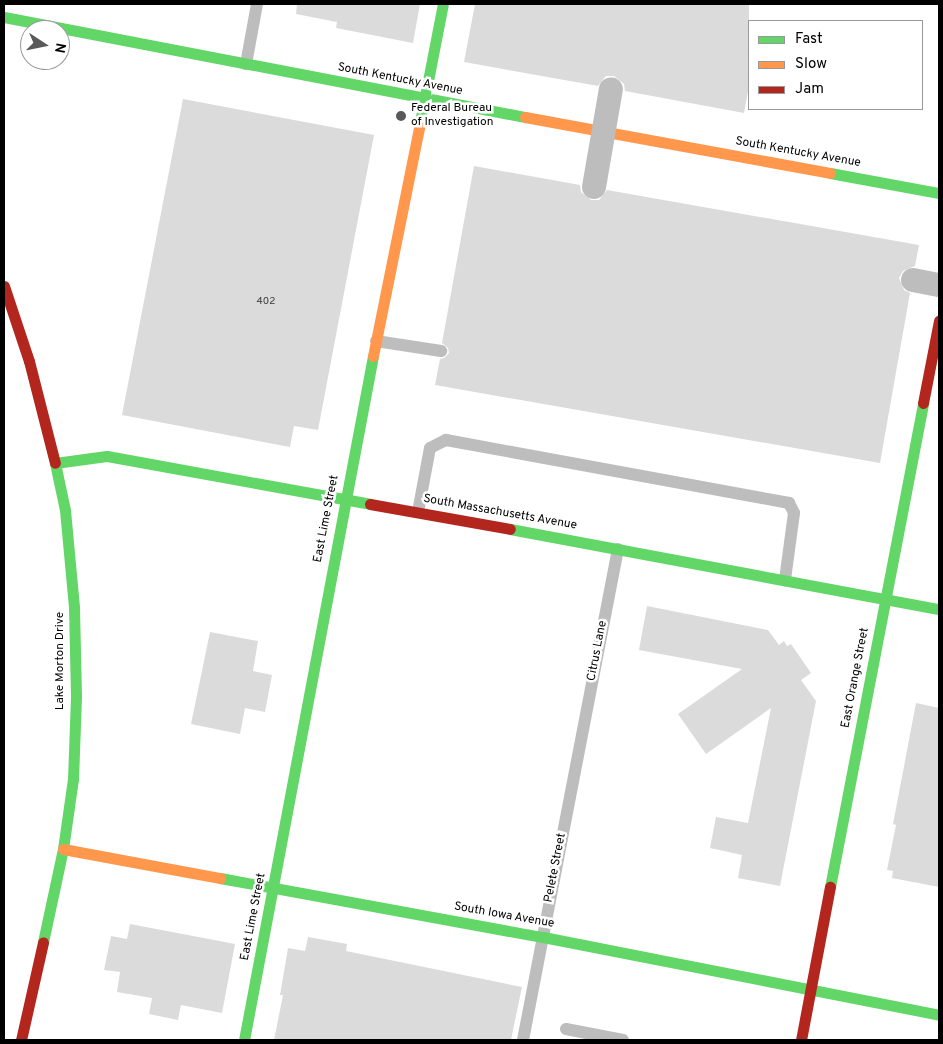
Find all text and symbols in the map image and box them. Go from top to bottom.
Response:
north arrow [20,20,70,70]
legend [748,20,923,110]
text: Fast [795,30,823,49]
text: N [50,41,69,54]
text: Slow [795,55,827,74]
street label: South Kentucky Avenue [336,61,464,99]
text: Jam [795,80,824,99]
place label: Federal Bureau of Investigation [411,102,493,130]
marker: Federal Bureau of Investigation [395,110,407,122]
street label: South Kentucky Avenue [734,135,862,171]
house number: 402 [257,296,275,308]
street label: East Lime Street [311,474,343,564]
street label: South Massachusetts Avenue [422,492,578,534]
street label: Lake Morton Drive [54,612,68,710]
street label: Citrus Lane [585,620,611,682]
street label: East Orange Street [839,627,873,729]
street label: Pelete Street [542,832,570,904]
street label: East Lime Street [238,872,270,962]
street label: South Iowa Avenue [453,900,555,932]

